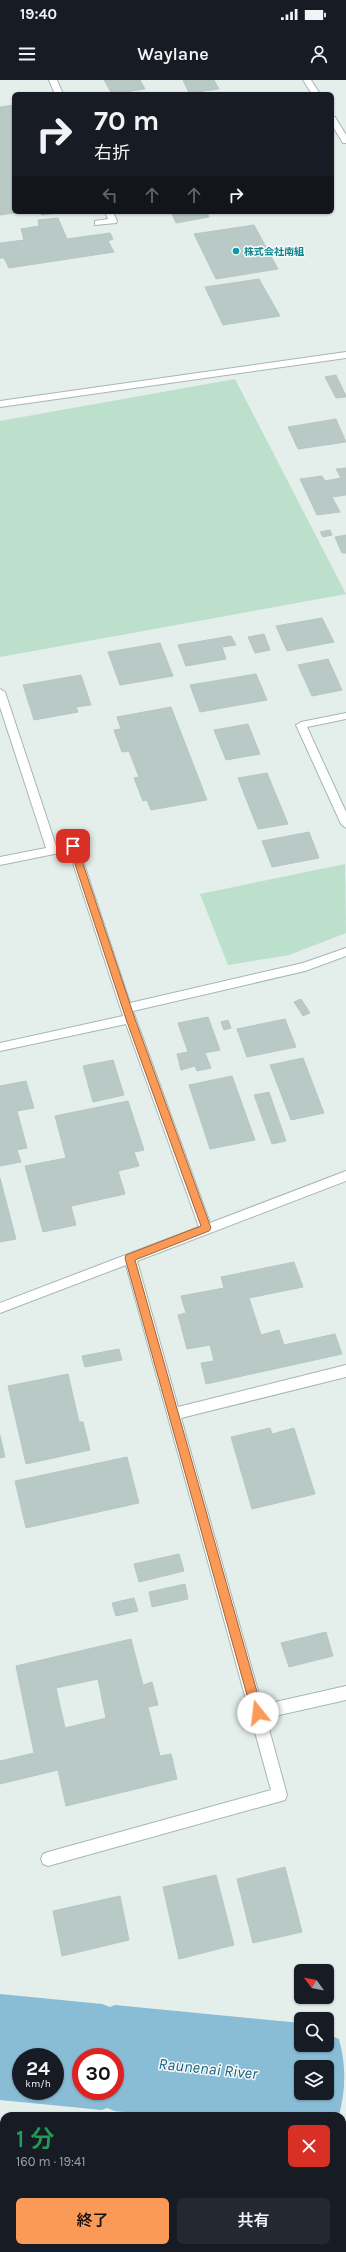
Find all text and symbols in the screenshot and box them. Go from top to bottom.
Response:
text: 19:40 [20,5,57,23]
icon: menu [16,43,38,65]
text: Waylane [137,43,209,65]
icon: person [308,43,330,65]
text: 70 m [94,104,159,137]
icon: right [28,108,80,160]
text: 右折 [94,142,130,164]
icon: left [99,184,121,206]
icon: ahead [141,184,163,206]
icon: ahead [183,184,205,206]
icon: right [225,184,247,206]
marker: 株式会社南組 [231,246,241,256]
place label: 株式会社南組 [244,246,304,258]
pin [56,829,90,863]
icon: arrive [62,835,84,857]
position arrow [237,1692,279,1734]
north arrow [294,1964,334,2004]
map controls [294,1964,334,2100]
button: search [294,2012,334,2052]
speed limit sign: 30 [72,2048,124,2100]
water label: Raunenai River [157,2054,259,2083]
text: 24 [26,2057,50,2080]
button: layers [294,2060,334,2100]
text: km/h [25,2078,51,2090]
text: 1 分 [16,2125,54,2153]
button: close [288,2125,330,2167]
text: 160 m · 19:41 [16,2154,86,2169]
button: 終了 [16,2198,169,2244]
button: 共有 [177,2198,330,2244]

